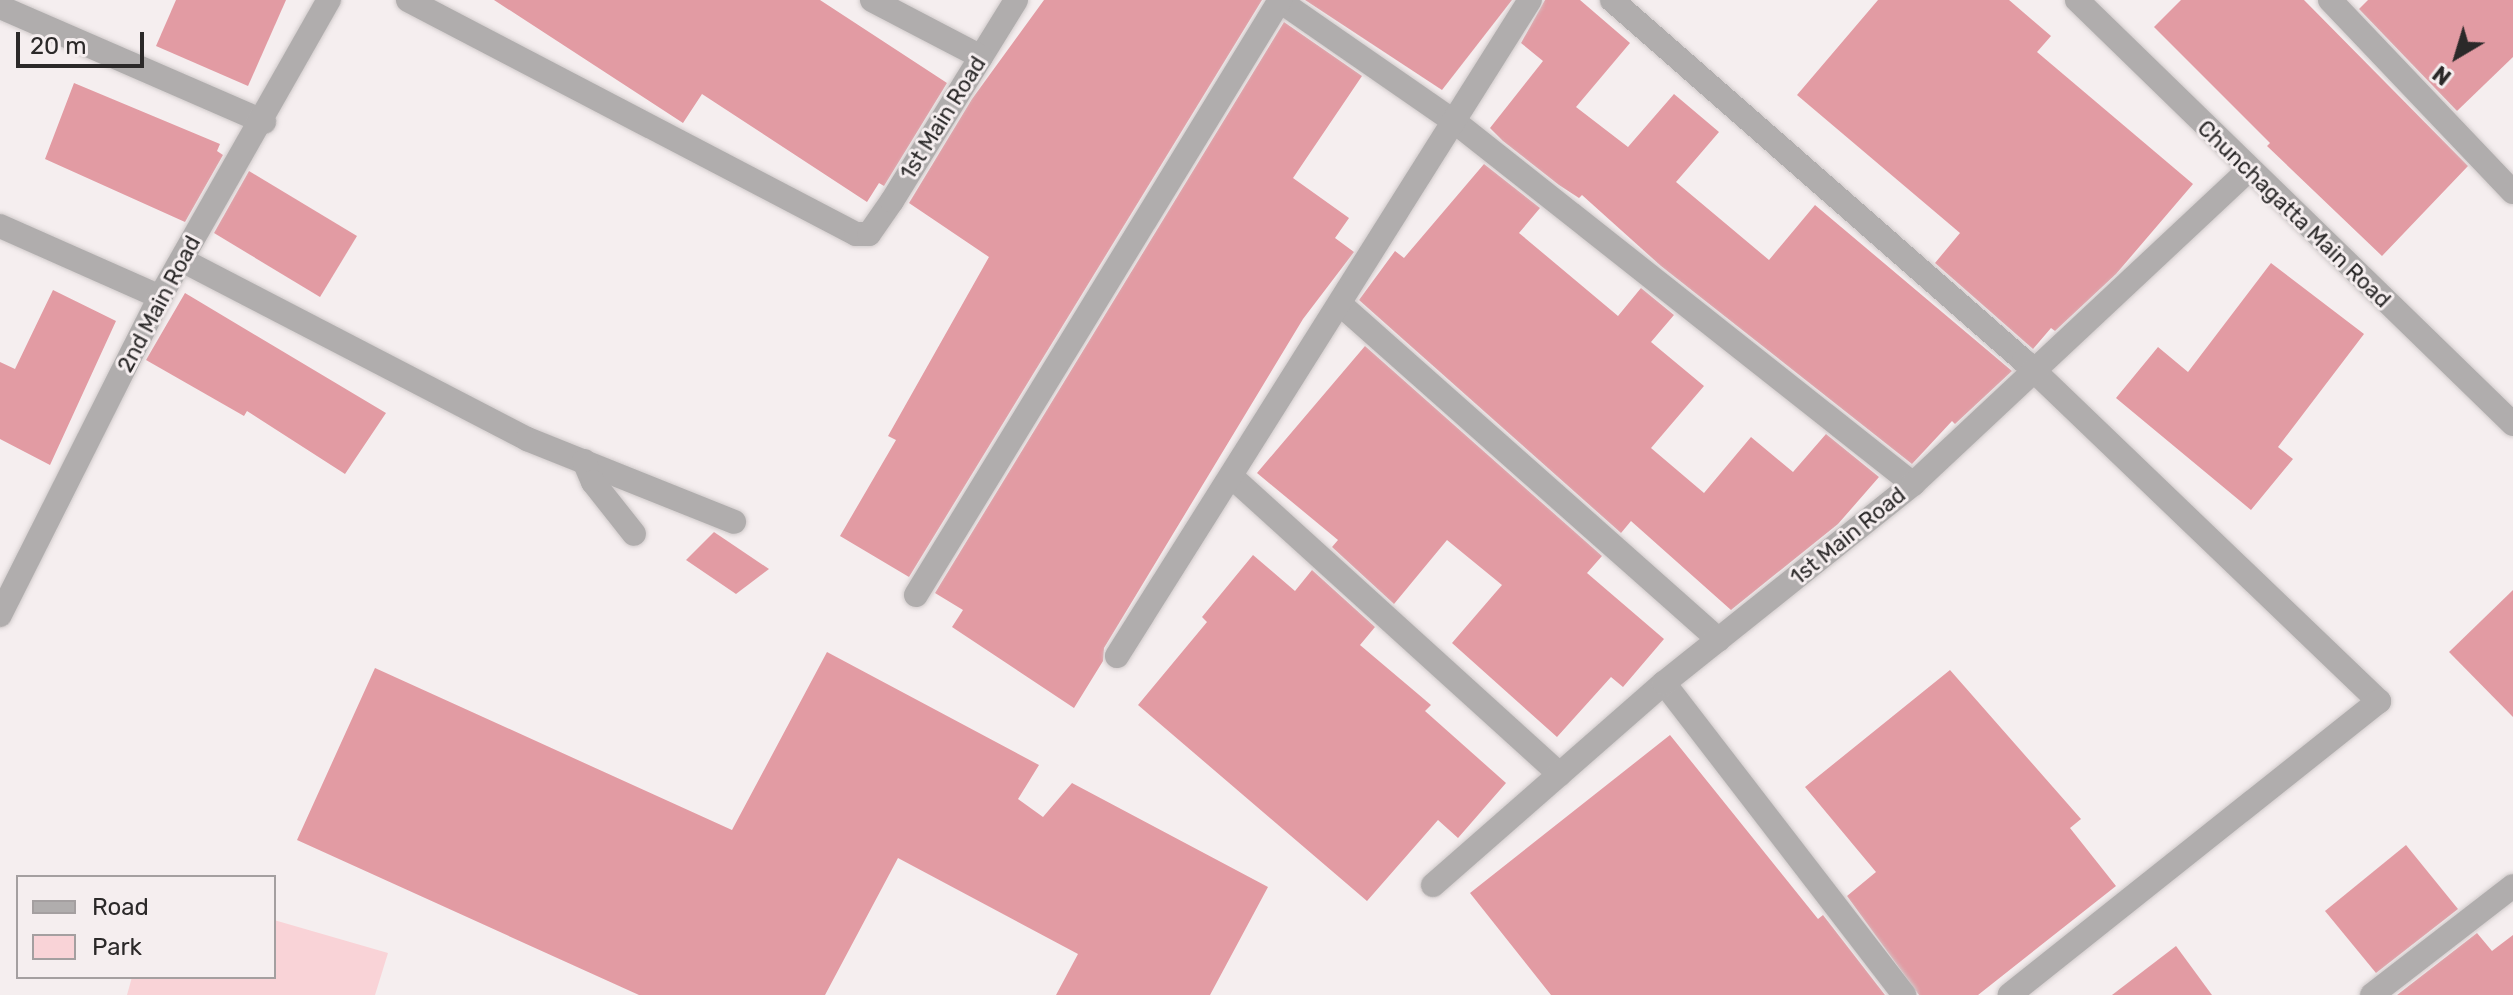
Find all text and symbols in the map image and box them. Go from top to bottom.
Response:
scale bar [20,16,148,66]
north arrow [2417,16,2497,96]
text: 20 m [30,32,87,60]
street label: 1st Main Road [895,51,991,185]
text: N [2427,60,2456,91]
street label: Chunchagatta Main Road [2192,115,2396,313]
street label: 2nd Main Road [112,231,206,377]
street label: 1st Main Road [1785,482,1911,590]
legend [16,875,276,979]
text: Road [92,893,149,921]
text: Park [92,933,142,961]

